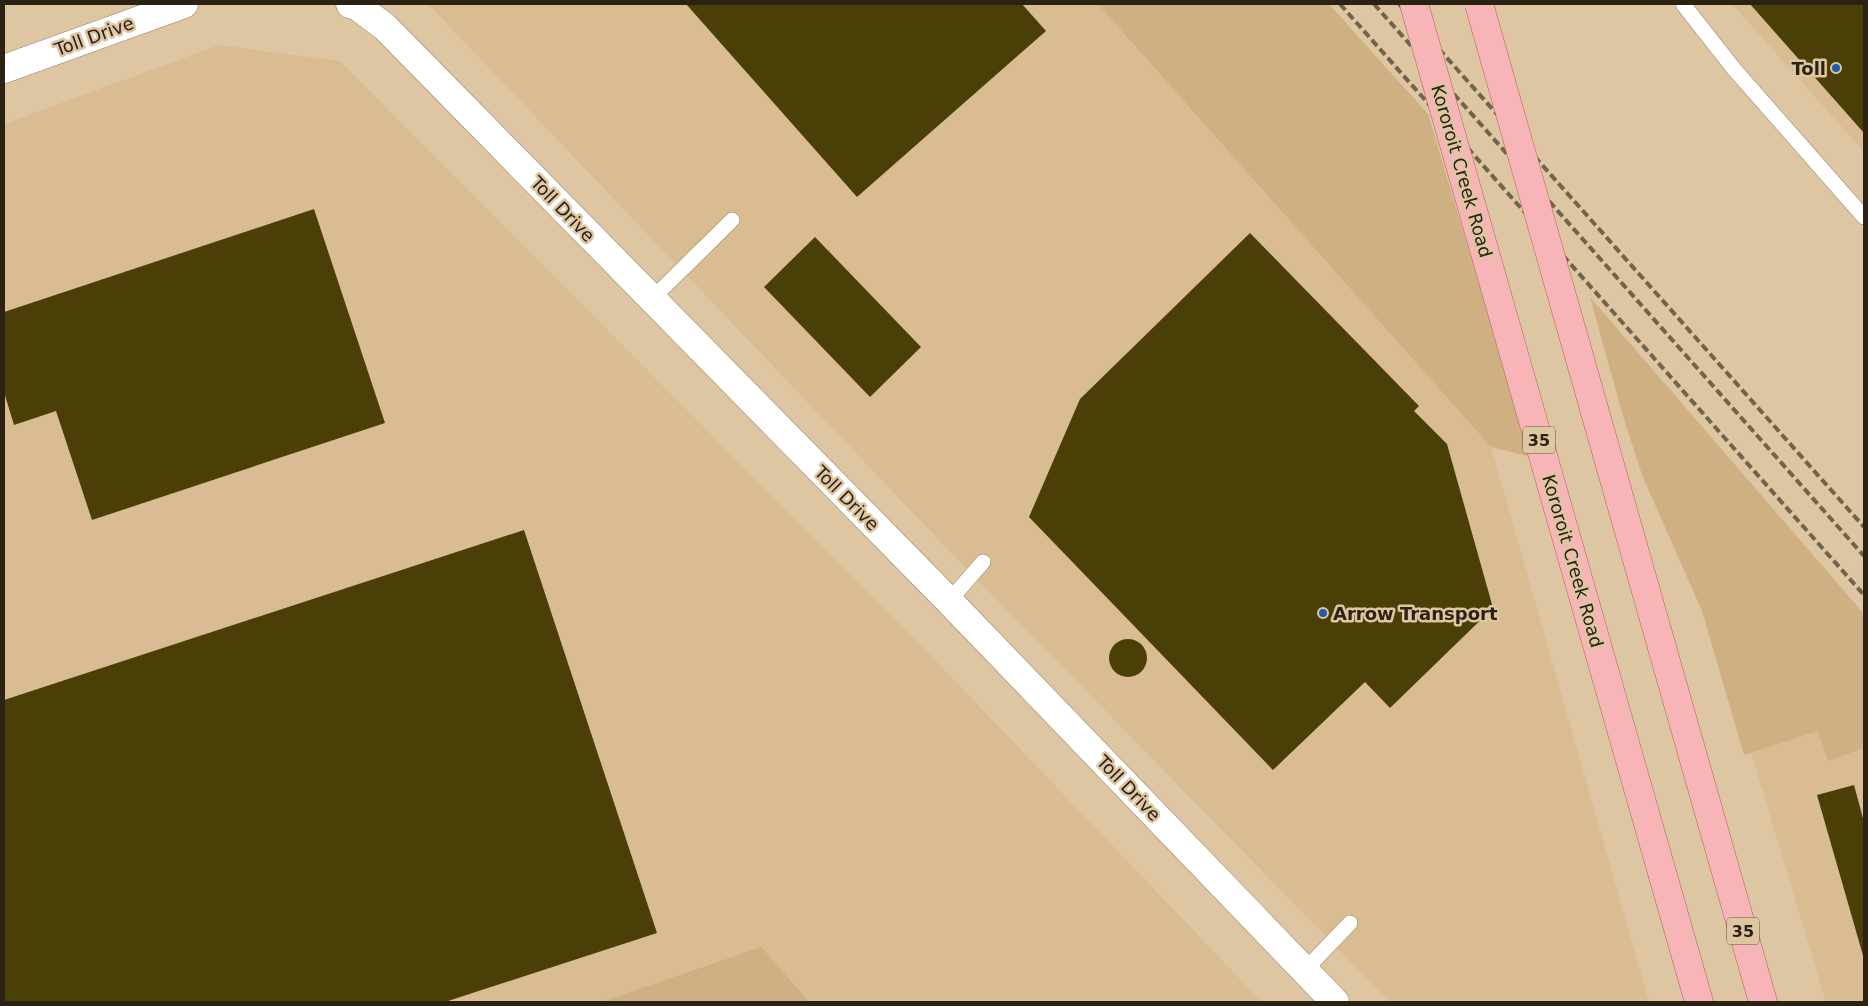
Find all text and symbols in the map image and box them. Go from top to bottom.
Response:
street label: Toll Drive [51,12,136,60]
place label: Toll [1791,58,1826,79]
marker: Toll [1830,62,1842,74]
street label: Kororoit Creek Road [1427,82,1497,260]
street label: Toll Drive [526,171,599,246]
road number: 35 [1523,426,1555,454]
street label: Toll Drive [810,461,884,535]
street label: Kororoit Creek Road [1538,472,1608,650]
place label: Arrow Transport [1333,603,1498,624]
marker: Arrow Transport [1317,607,1329,619]
street label: Toll Drive [1092,750,1165,825]
road number: 35 [1727,918,1759,944]

